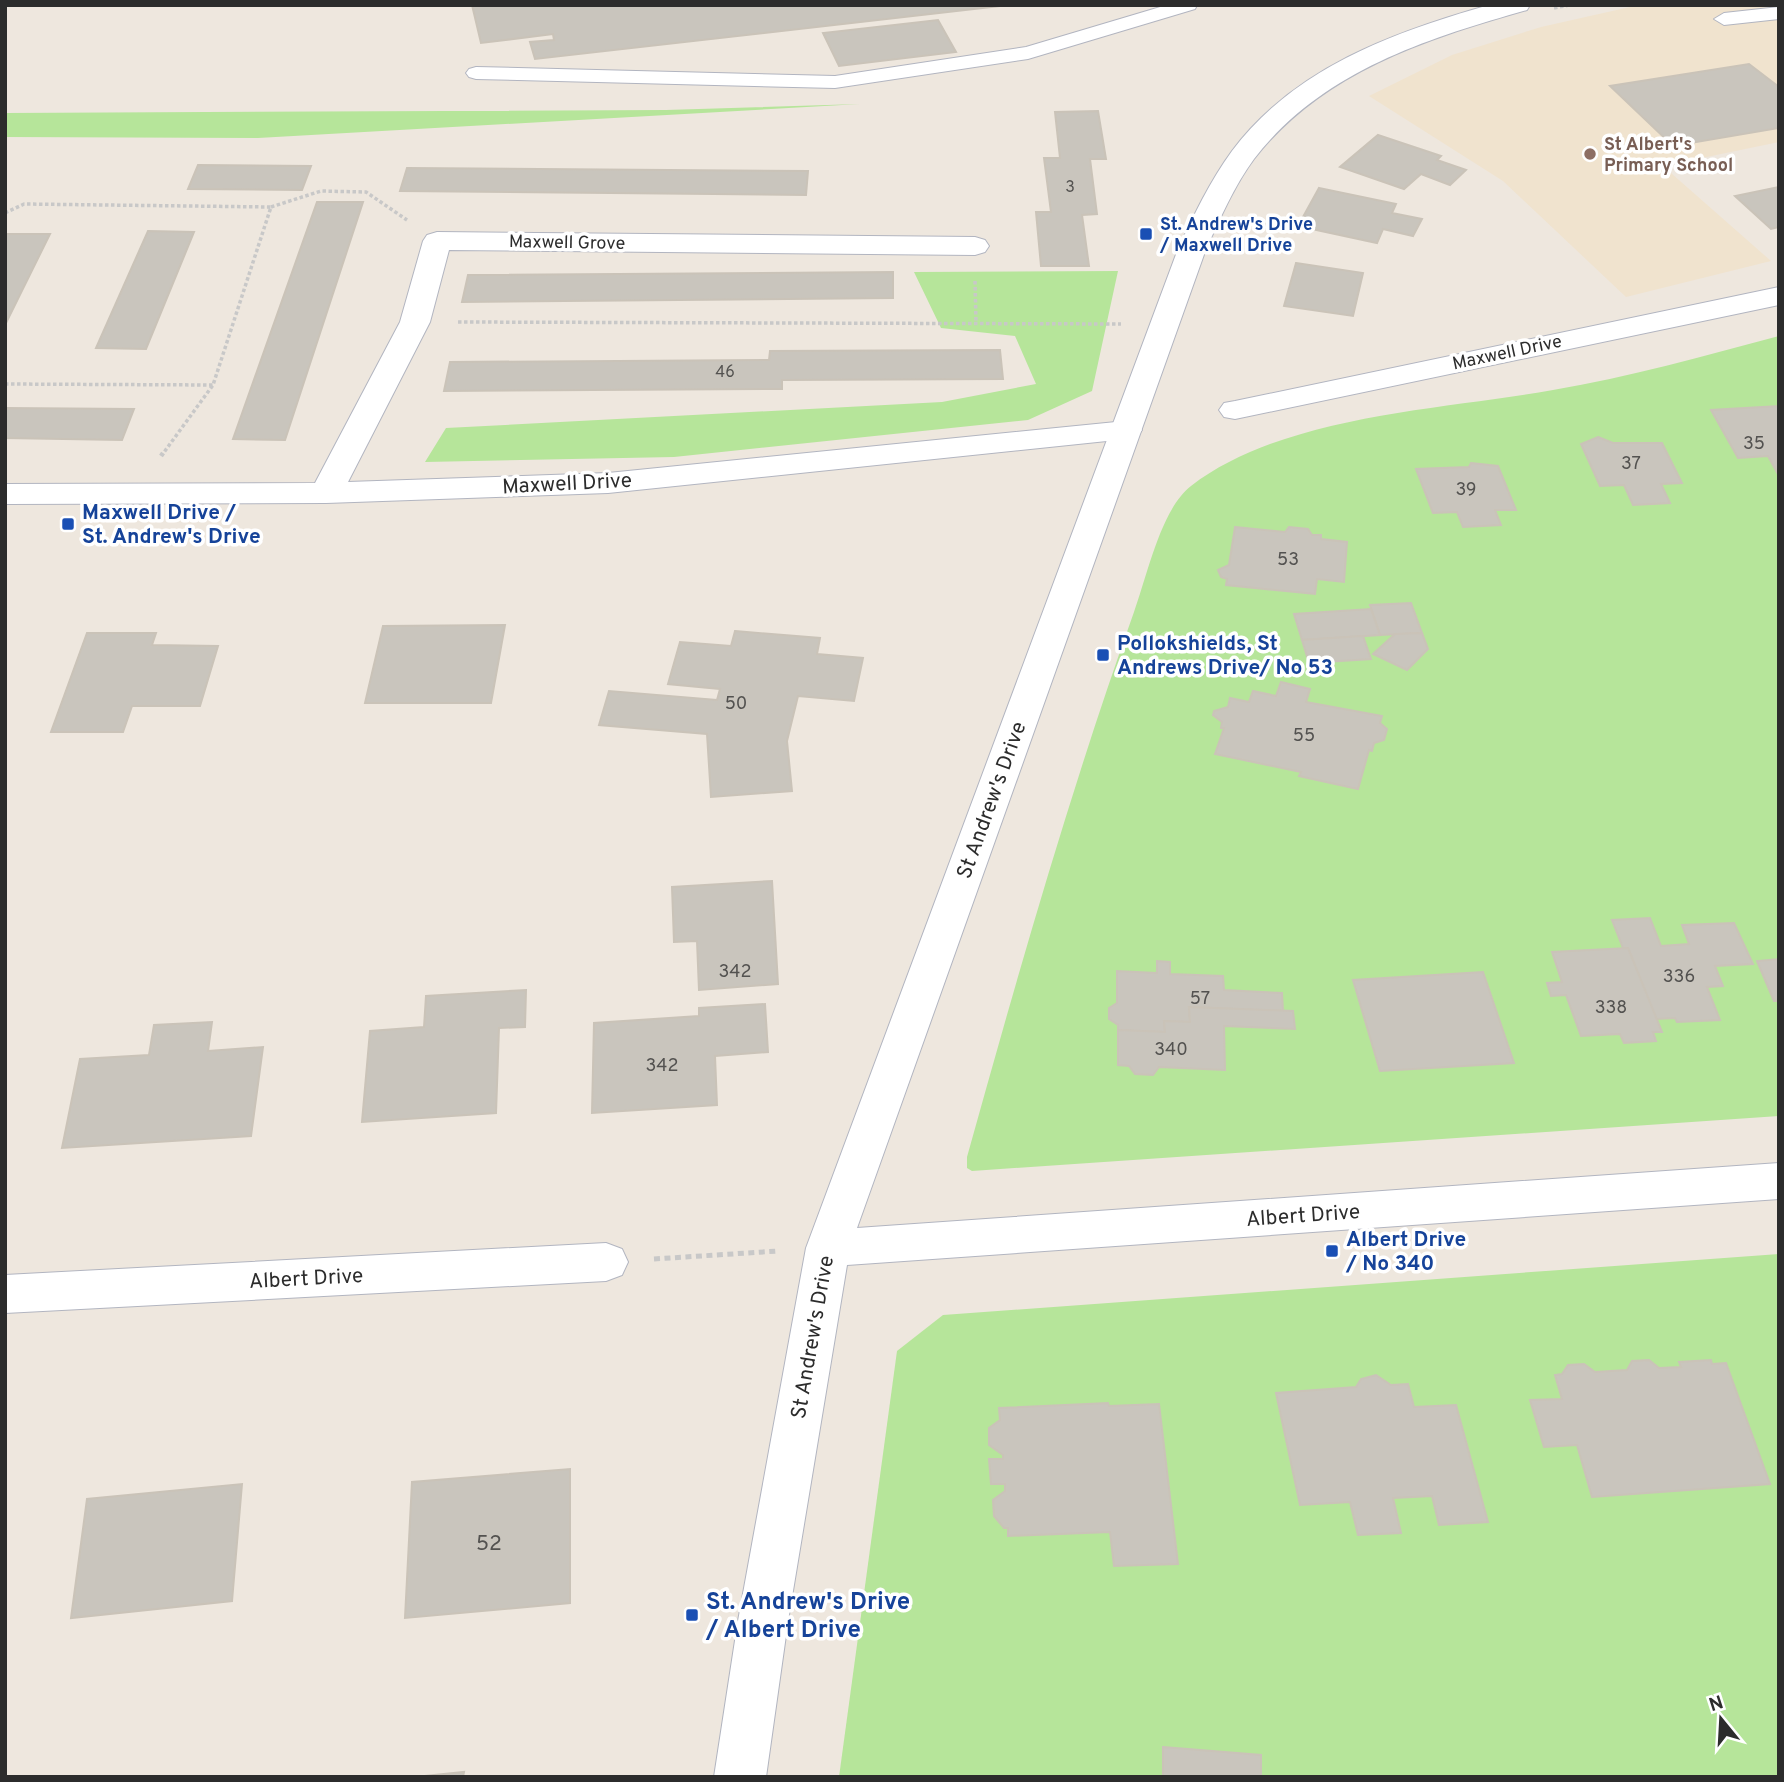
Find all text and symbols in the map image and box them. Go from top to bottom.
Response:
place label: St Albert's Primary School [1604,134,1733,178]
marker: St Albert's Primary School [1582,146,1598,162]
house number: 3 [1065,178,1075,198]
place label: St. Andrew's Drive / Maxwell Drive [1159,214,1313,258]
marker: St. Andrew's Drive / Maxwell Drive [1138,226,1154,242]
street label: Maxwell Grove [509,231,625,256]
street label: Maxwell Drive [1450,331,1564,376]
house number: 46 [715,363,735,383]
house number: 35 [1743,433,1765,456]
house number: 37 [1621,453,1641,476]
street label: Maxwell Drive [501,468,633,501]
house number: 39 [1455,479,1477,502]
place label: Maxwell Drive / St. Andrew's Drive [82,500,261,551]
marker: Maxwell Drive / St. Andrew's Drive [60,516,76,532]
house number: 53 [1277,549,1299,572]
place label: Pollokshields, St Andrews Drive/ No 53 [1117,631,1333,682]
marker: Pollokshields, St Andrews Drive/ No 53 [1095,647,1111,663]
house number: 50 [725,693,747,716]
street label: St Andrew's Drive [951,718,1033,883]
house number: 55 [1293,725,1315,748]
house number: 342 [718,961,752,984]
house number: 336 [1663,966,1695,989]
house number: 57 [1190,988,1210,1011]
house number: 338 [1595,997,1627,1020]
house number: 340 [1154,1039,1188,1062]
house number: 342 [645,1055,679,1078]
street label: Albert Drive [1245,1199,1361,1234]
place label: Albert Drive / No 340 [1345,1227,1466,1278]
marker: Albert Drive / No 340 [1324,1243,1340,1259]
street label: St Andrew's Drive [786,1253,841,1421]
street label: Albert Drive [248,1263,364,1296]
house number: 52 [476,1531,502,1558]
place label: St. Andrew's Drive / Albert Drive [705,1588,910,1646]
marker: St. Andrew's Drive / Albert Drive [684,1607,700,1623]
north arrow [1686,1684,1756,1754]
text: N [1706,1691,1727,1718]

